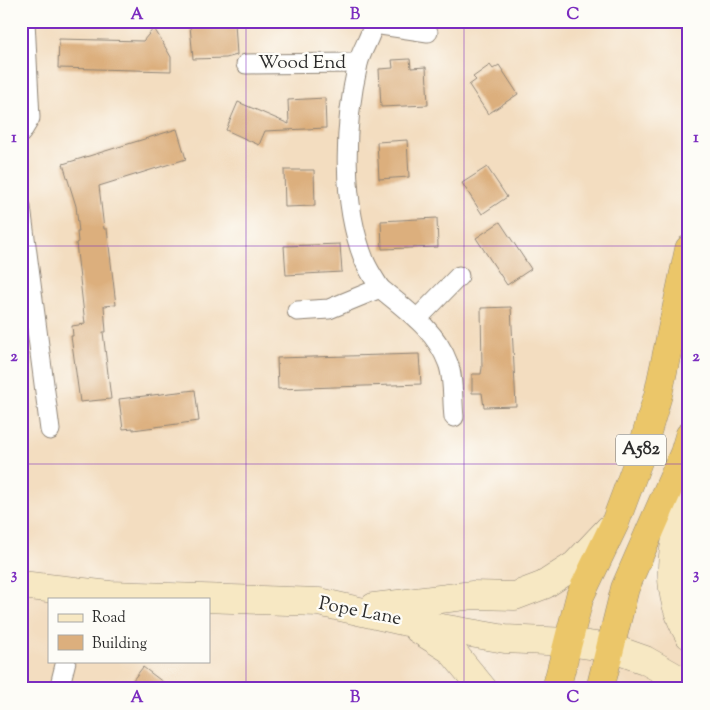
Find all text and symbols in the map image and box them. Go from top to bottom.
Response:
text: A [131,4,144,27]
text: B [350,4,360,27]
text: C [567,4,580,27]
street label: Wood End [258,50,346,77]
text: 1 [11,127,17,150]
text: 1 [693,127,699,150]
text: 2 [10,346,18,369]
text: 2 [692,346,700,369]
road number: A582 [616,434,666,466]
text: 3 [11,564,18,587]
text: 3 [693,564,700,587]
street label: Pope Lane [316,591,404,633]
legend [48,598,210,662]
text: Road [92,608,126,629]
text: Building [92,634,147,655]
text: A [131,687,144,710]
text: B [350,687,360,710]
text: C [567,687,580,710]

